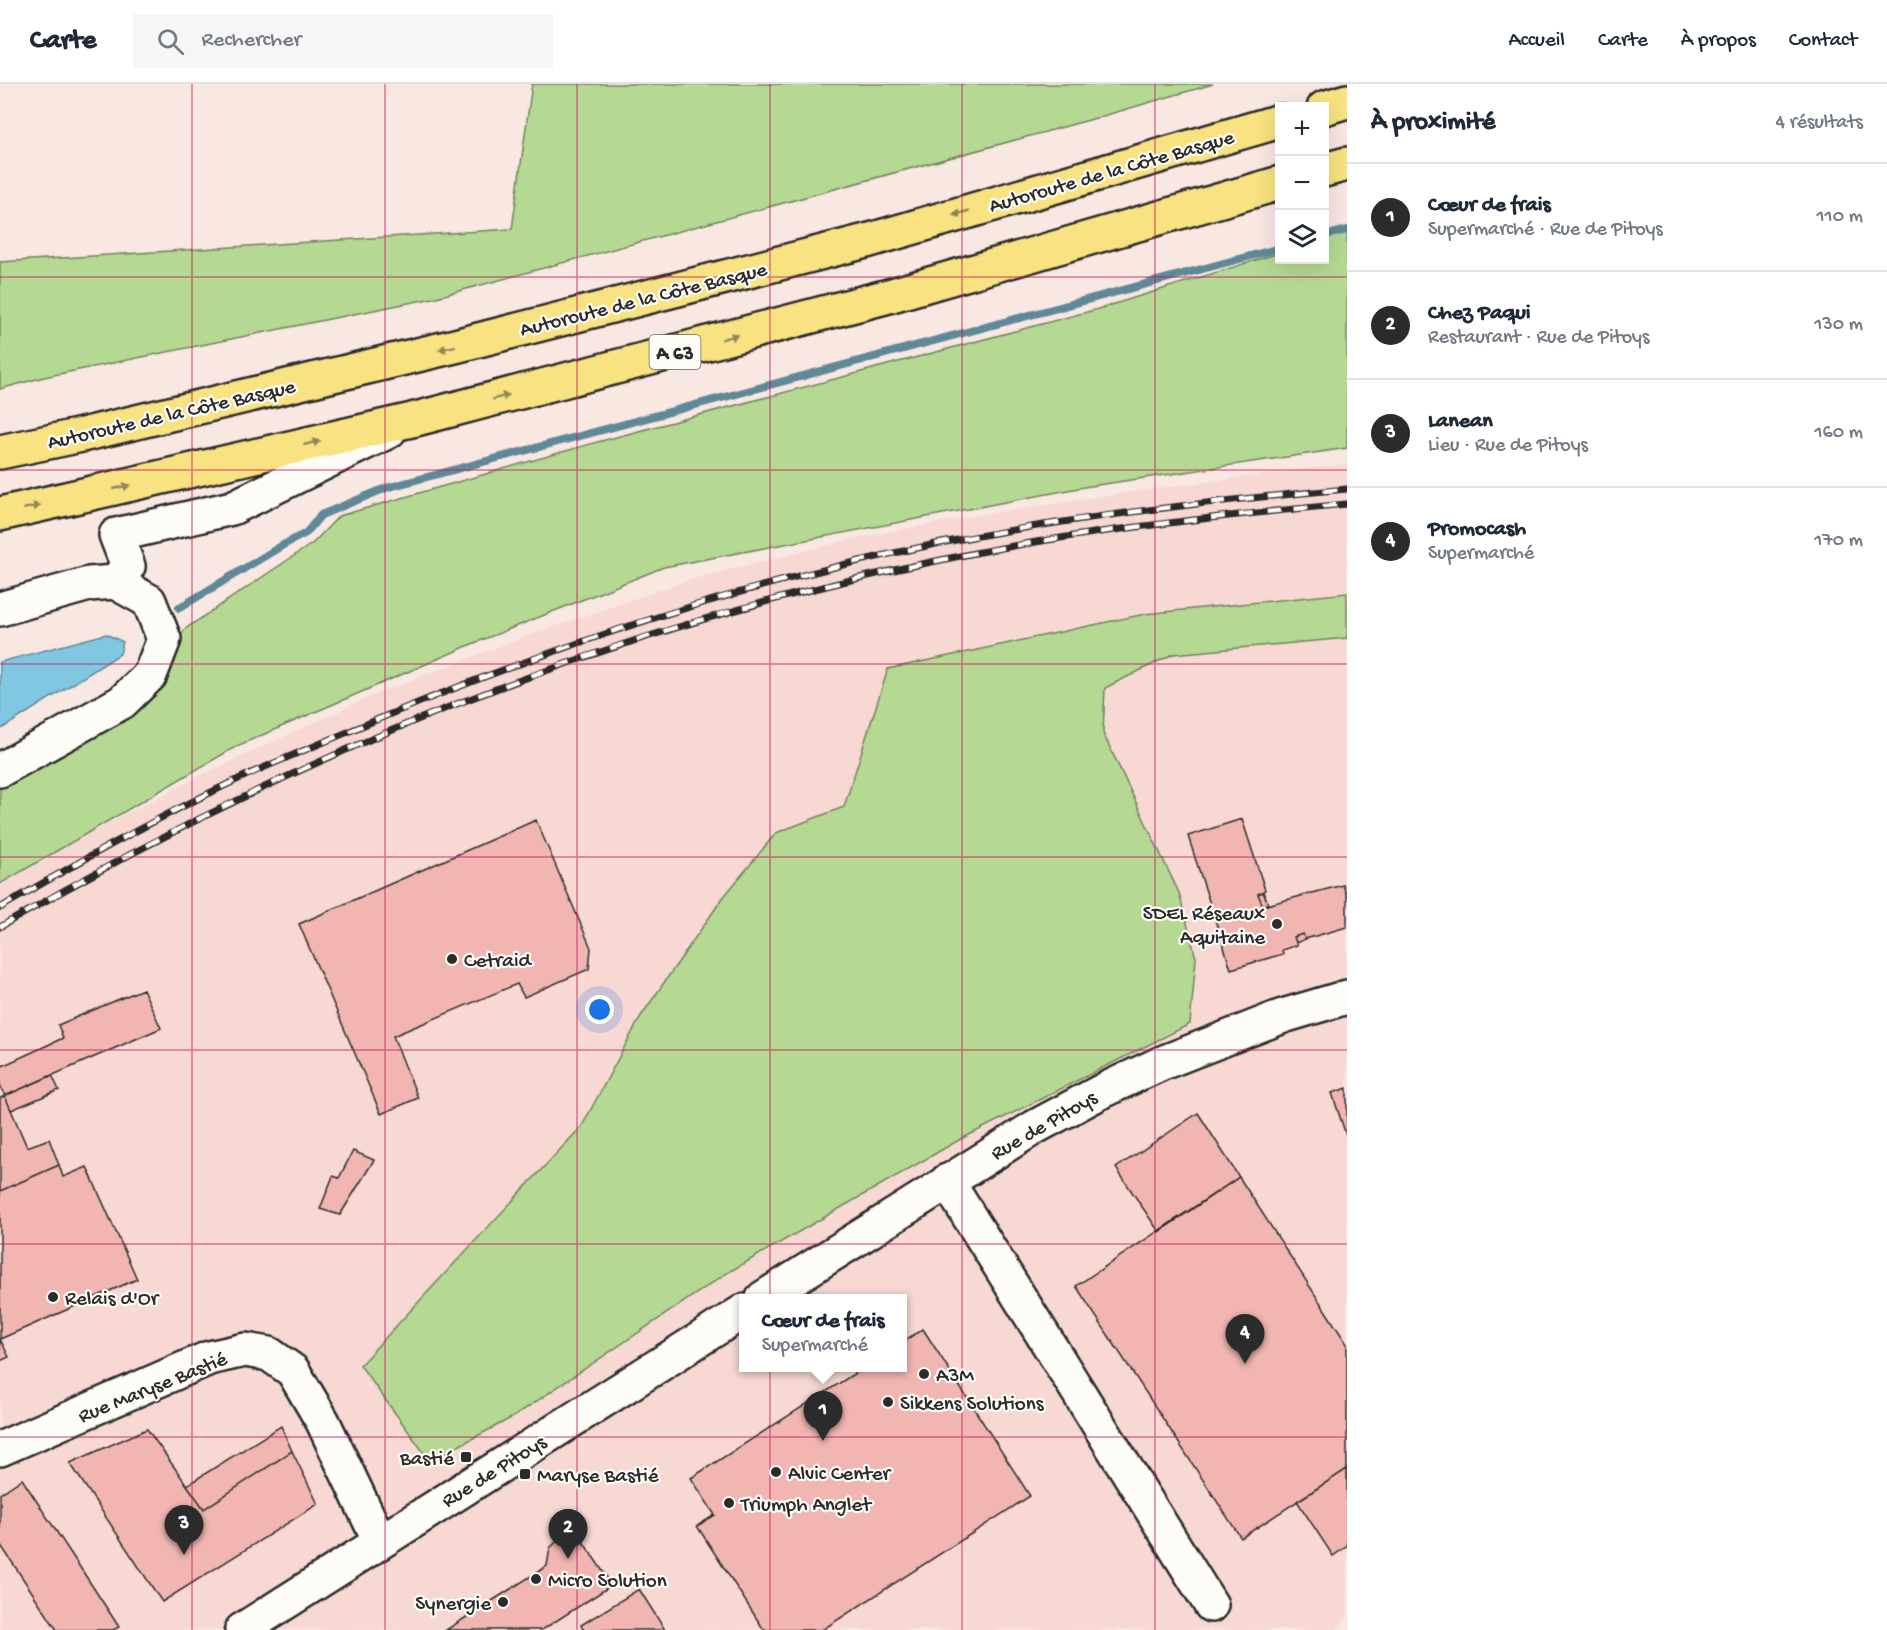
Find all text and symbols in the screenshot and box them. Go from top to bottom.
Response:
search box [133,14,553,68]
text: Carte [30,25,97,58]
icon: search [154,25,187,58]
text: Rechercher [202,28,301,54]
text: Accueil [1508,29,1565,54]
text: Carte [1598,29,1648,54]
text: À propos [1681,29,1756,54]
text: Contact [1789,29,1857,54]
map controls [1275,102,1329,264]
button: + [1275,102,1329,156]
text: À proximité [1371,108,1495,139]
text: 4 résultats [1775,112,1863,135]
street label: Autoroute de la Côte Basque [987,126,1238,220]
button: − [1275,156,1329,210]
text: Cœur de frais [1428,193,1551,219]
text: 1 [1386,206,1395,229]
text: 110 m [1817,206,1863,229]
one-way arrow [952,209,970,218]
button: layers [1275,210,1329,264]
text: Supermarché · Rue de Pitoys [1428,219,1663,242]
street label: Autoroute de la Côte Basque [518,258,771,344]
text: Chez Paqui [1428,301,1531,327]
text: 2 [1386,314,1395,337]
text: 130 m [1814,314,1863,337]
text: Restaurant · Rue de Pitoys [1428,327,1649,350]
one-way arrow [721,332,740,342]
road number: A 63 [650,335,700,369]
one-way arrow [438,343,457,353]
street label: Autoroute de la Côte Basque [45,375,299,457]
one-way arrow [492,392,510,401]
text: Lanean [1428,409,1493,435]
text: 3 [1385,422,1396,445]
text: 160 m [1814,422,1863,445]
text: Lieu · Rue de Pitoys [1428,435,1588,458]
one-way arrow [302,438,321,447]
one-way arrow [112,481,131,491]
one-way arrow [23,501,42,511]
text: Promocash [1428,517,1526,543]
text: 4 [1386,530,1395,553]
text: 170 m [1814,530,1863,553]
text: Supermarché [1428,543,1534,566]
place label: SDEL Réseaux Aquitaine [1143,903,1266,952]
marker: SDEL Réseaux Aquitaine [1270,917,1284,931]
place label: Cetraid [464,950,532,975]
marker: Cetraid [445,952,459,966]
your location [585,995,614,1024]
street label: Rue de Pitoys [987,1086,1103,1167]
place label: Relais d'Or [65,1288,160,1313]
marker: Relais d'Or [46,1290,60,1304]
popup [739,1294,907,1372]
text: Cœur de frais [762,1309,884,1335]
pin: 4 [1226,1314,1264,1364]
text: Supermarché [762,1335,868,1358]
street label: Rue Maryse Bastié [75,1348,232,1430]
place label: A3M [936,1365,974,1390]
marker: A3M [917,1367,931,1381]
pin: 1 [804,1392,842,1441]
place label: Sikkens Solutions [900,1393,1045,1418]
marker: Sikkens Solutions [881,1395,895,1409]
street label: Rue de Pitoys [438,1430,553,1515]
place label: Bastié [399,1448,455,1473]
marker: Bastié [459,1450,473,1464]
place label: Alvic Center [788,1463,892,1488]
place label: Maryse Bastié [537,1465,660,1490]
marker: Alvic Center [769,1465,783,1479]
marker: Maryse Bastié [518,1467,532,1481]
place label: Triumph Anglet [740,1494,873,1519]
marker: Triumph Anglet [722,1496,736,1510]
pin: 3 [164,1506,204,1555]
pin: 2 [548,1510,588,1559]
place label: Micro Solution [548,1570,667,1595]
marker: Micro Solution [529,1572,543,1586]
place label: Synergie [415,1593,492,1618]
marker: Synergie [496,1595,510,1609]

